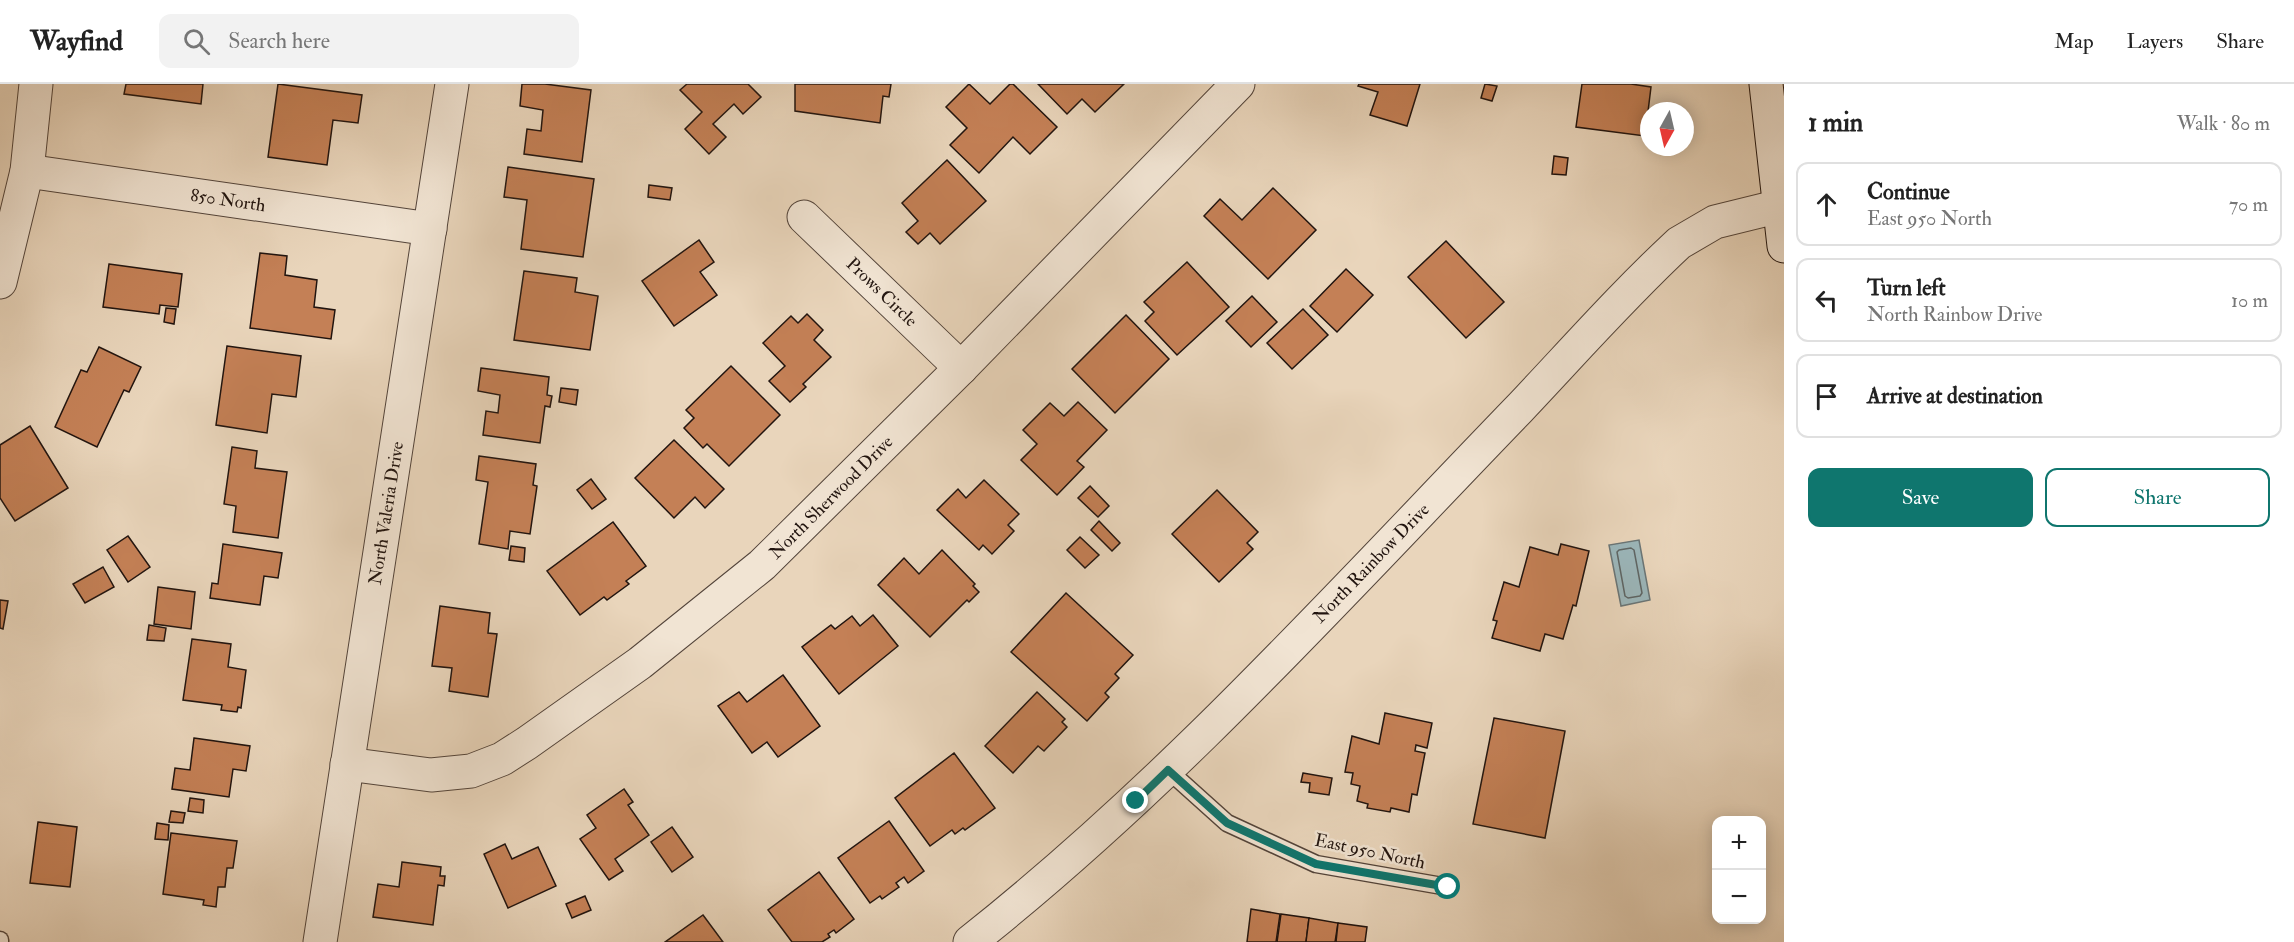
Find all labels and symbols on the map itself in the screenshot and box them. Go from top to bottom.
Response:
north arrow [1640,102,1694,156]
street label: 850 North [189,184,267,217]
street label: Prows Circle [841,253,923,332]
street label: North Sherwood Drive [765,430,899,564]
street label: North Valeria Drive [364,439,409,586]
street label: North Rainbow Drive [1308,498,1435,628]
route end [1122,787,1148,813]
street label: East 950 North [1312,829,1428,875]
route start [1434,873,1460,899]

